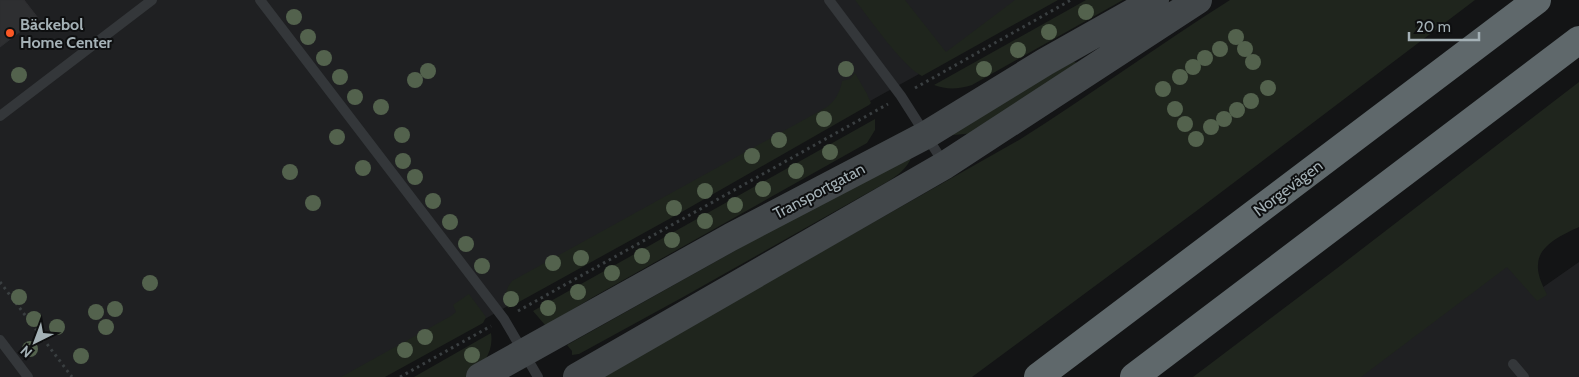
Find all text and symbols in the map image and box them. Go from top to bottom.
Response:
scale bar [1409,10,1479,42]
place label: Bäckebol Home Center [20,15,113,52]
text: 20 m [1416,18,1451,36]
marker: Bäckebol Home Center [4,27,16,39]
street label: Norgevägen [1250,156,1326,220]
street label: Transportgatan [770,159,868,223]
north arrow [10,317,60,367]
text: N [17,342,36,362]

